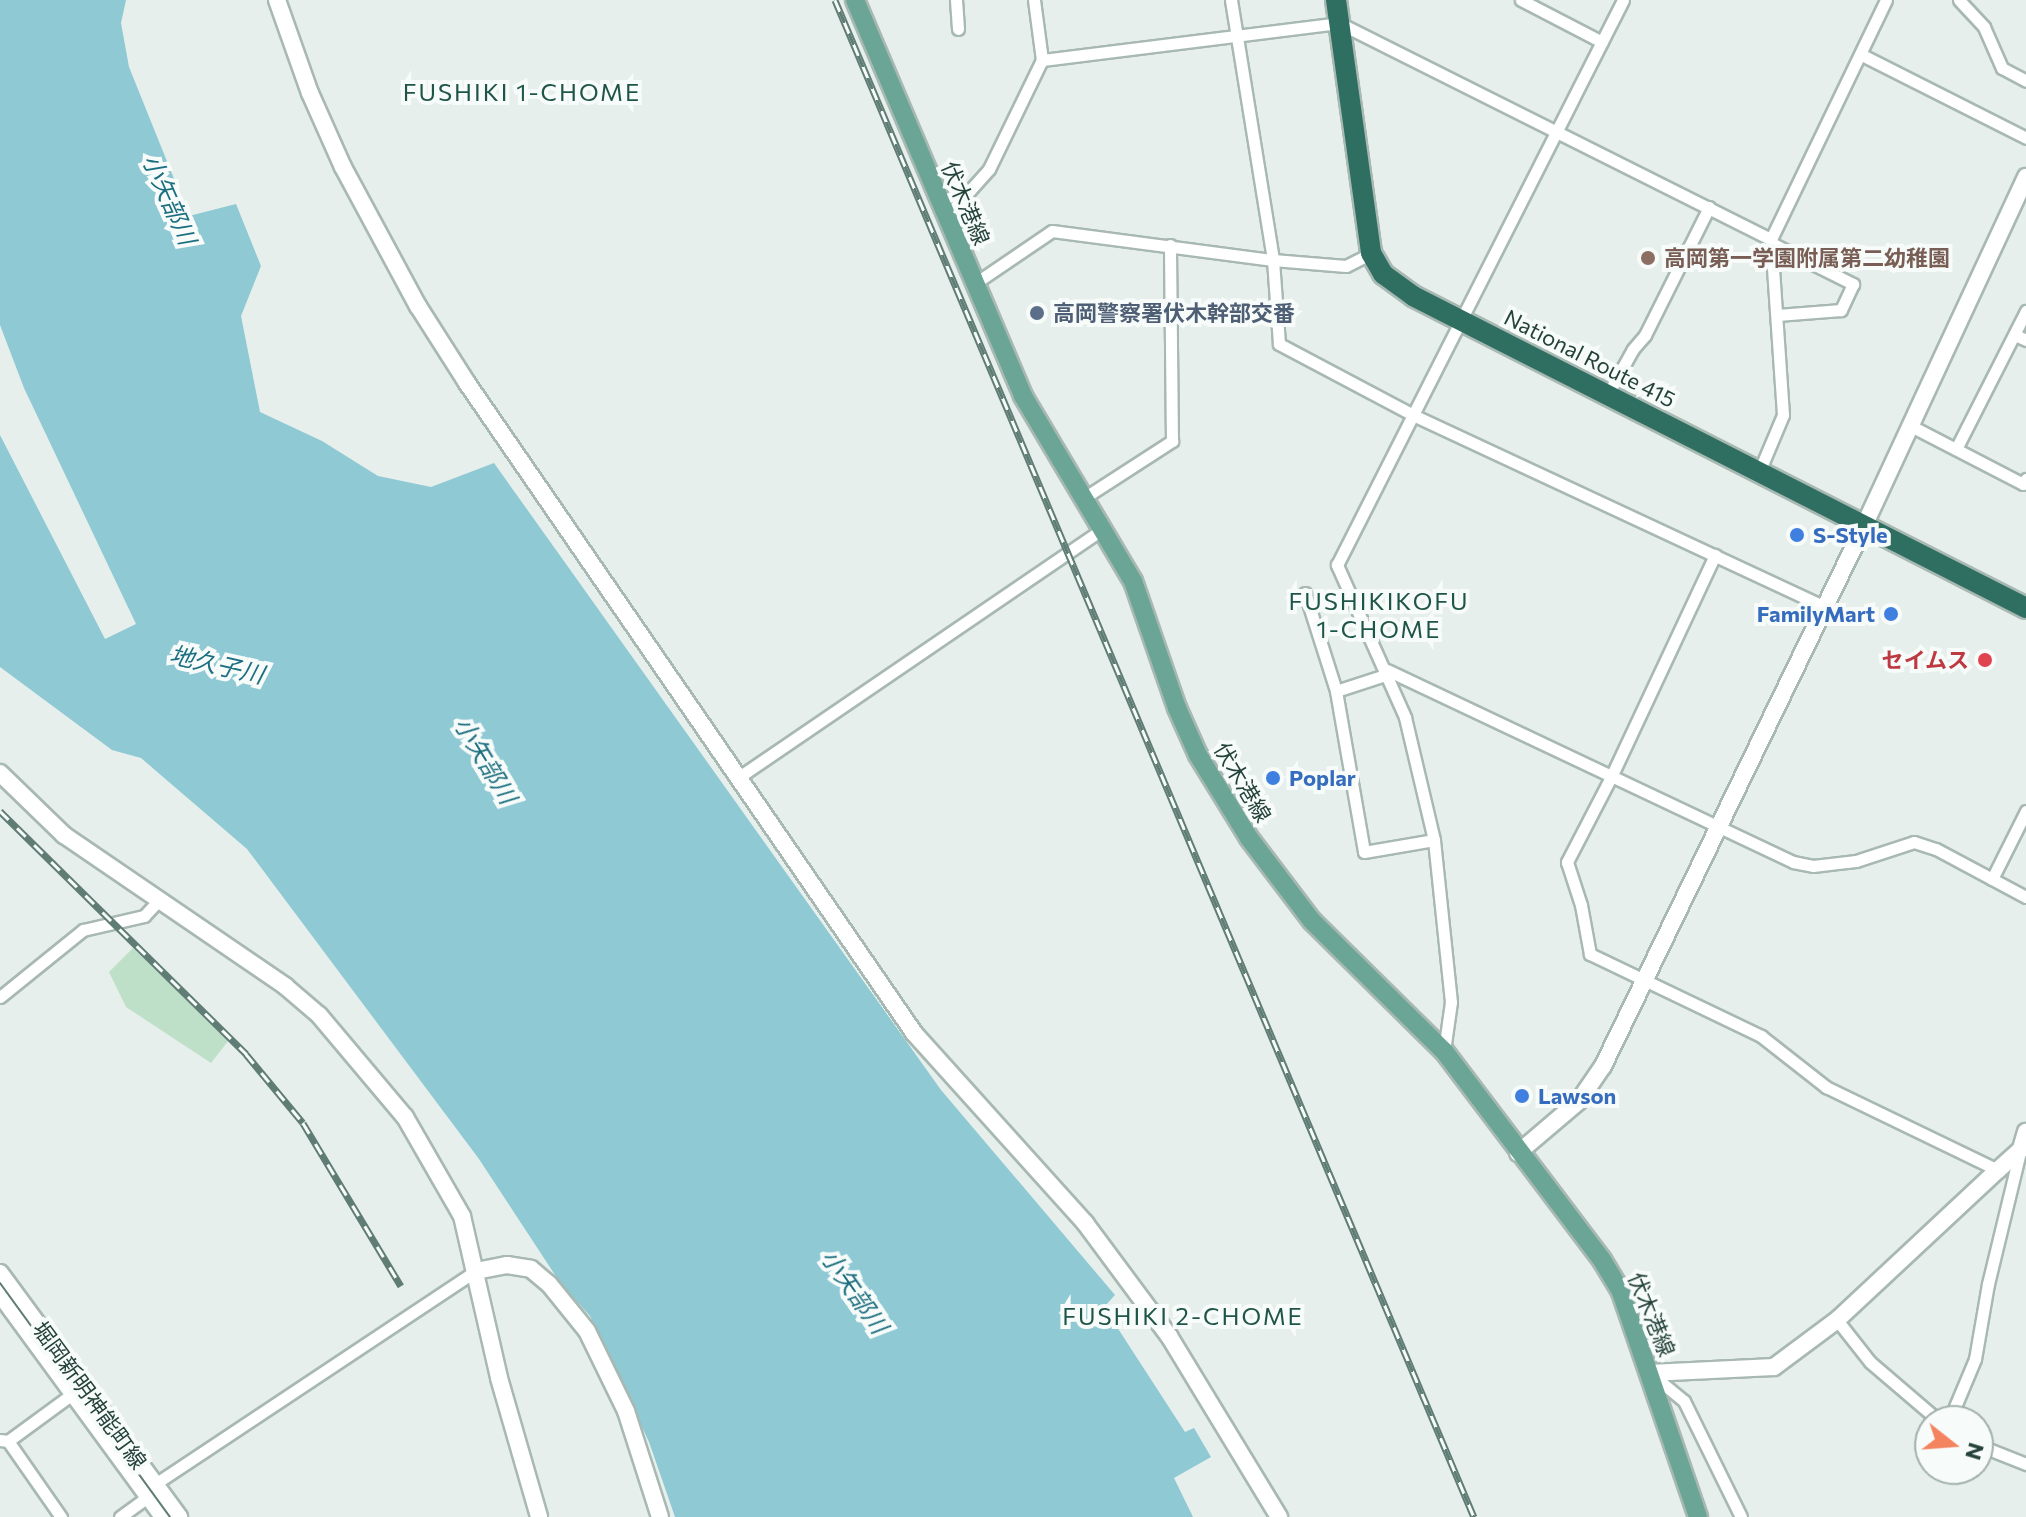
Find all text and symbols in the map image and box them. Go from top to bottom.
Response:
district label: FUSHIKI 1-CHOME [403,78,641,106]
water label: 小矢部川 [137,149,203,249]
street label: 伏木港線 [937,157,995,249]
place label: 高岡第一学園附属第二幼稚園 [1664,245,1950,271]
marker: 高岡第一学園附属第二幼稚園 [1639,249,1657,267]
place label: 高岡警察署伏木幹部交番 [1053,300,1295,326]
street label: National Route 415 [1500,303,1680,413]
marker: 高岡警察署伏木幹部交番 [1028,304,1046,322]
place label: S-Style [1813,522,1888,548]
marker: S-Style [1788,526,1806,544]
district label: FUSHIKIKOFU 1-CHOME [1288,587,1470,643]
place label: FamilyMart [1757,601,1875,627]
marker: FamilyMart [1882,605,1900,623]
water label: 地久子川 [167,639,267,689]
place label: セイムス [1881,647,1969,673]
marker: セイムス [1976,651,1994,669]
water label: 小矢部川 [449,711,523,809]
street label: 伏木港線 [1209,737,1277,827]
place label: Poplar [1289,765,1356,791]
marker: Poplar [1264,769,1282,787]
place label: Lawson [1538,1083,1616,1109]
marker: Lawson [1513,1087,1531,1105]
water label: 小矢部川 [816,1243,894,1339]
street label: 伏木港線 [1623,1268,1681,1360]
district label: FUSHIKI 2-CHOME [1062,1302,1304,1330]
street label: 堀岡新明神能町線 [28,1316,152,1474]
north arrow [1914,1405,1994,1485]
text: N [1960,1440,1991,1463]

